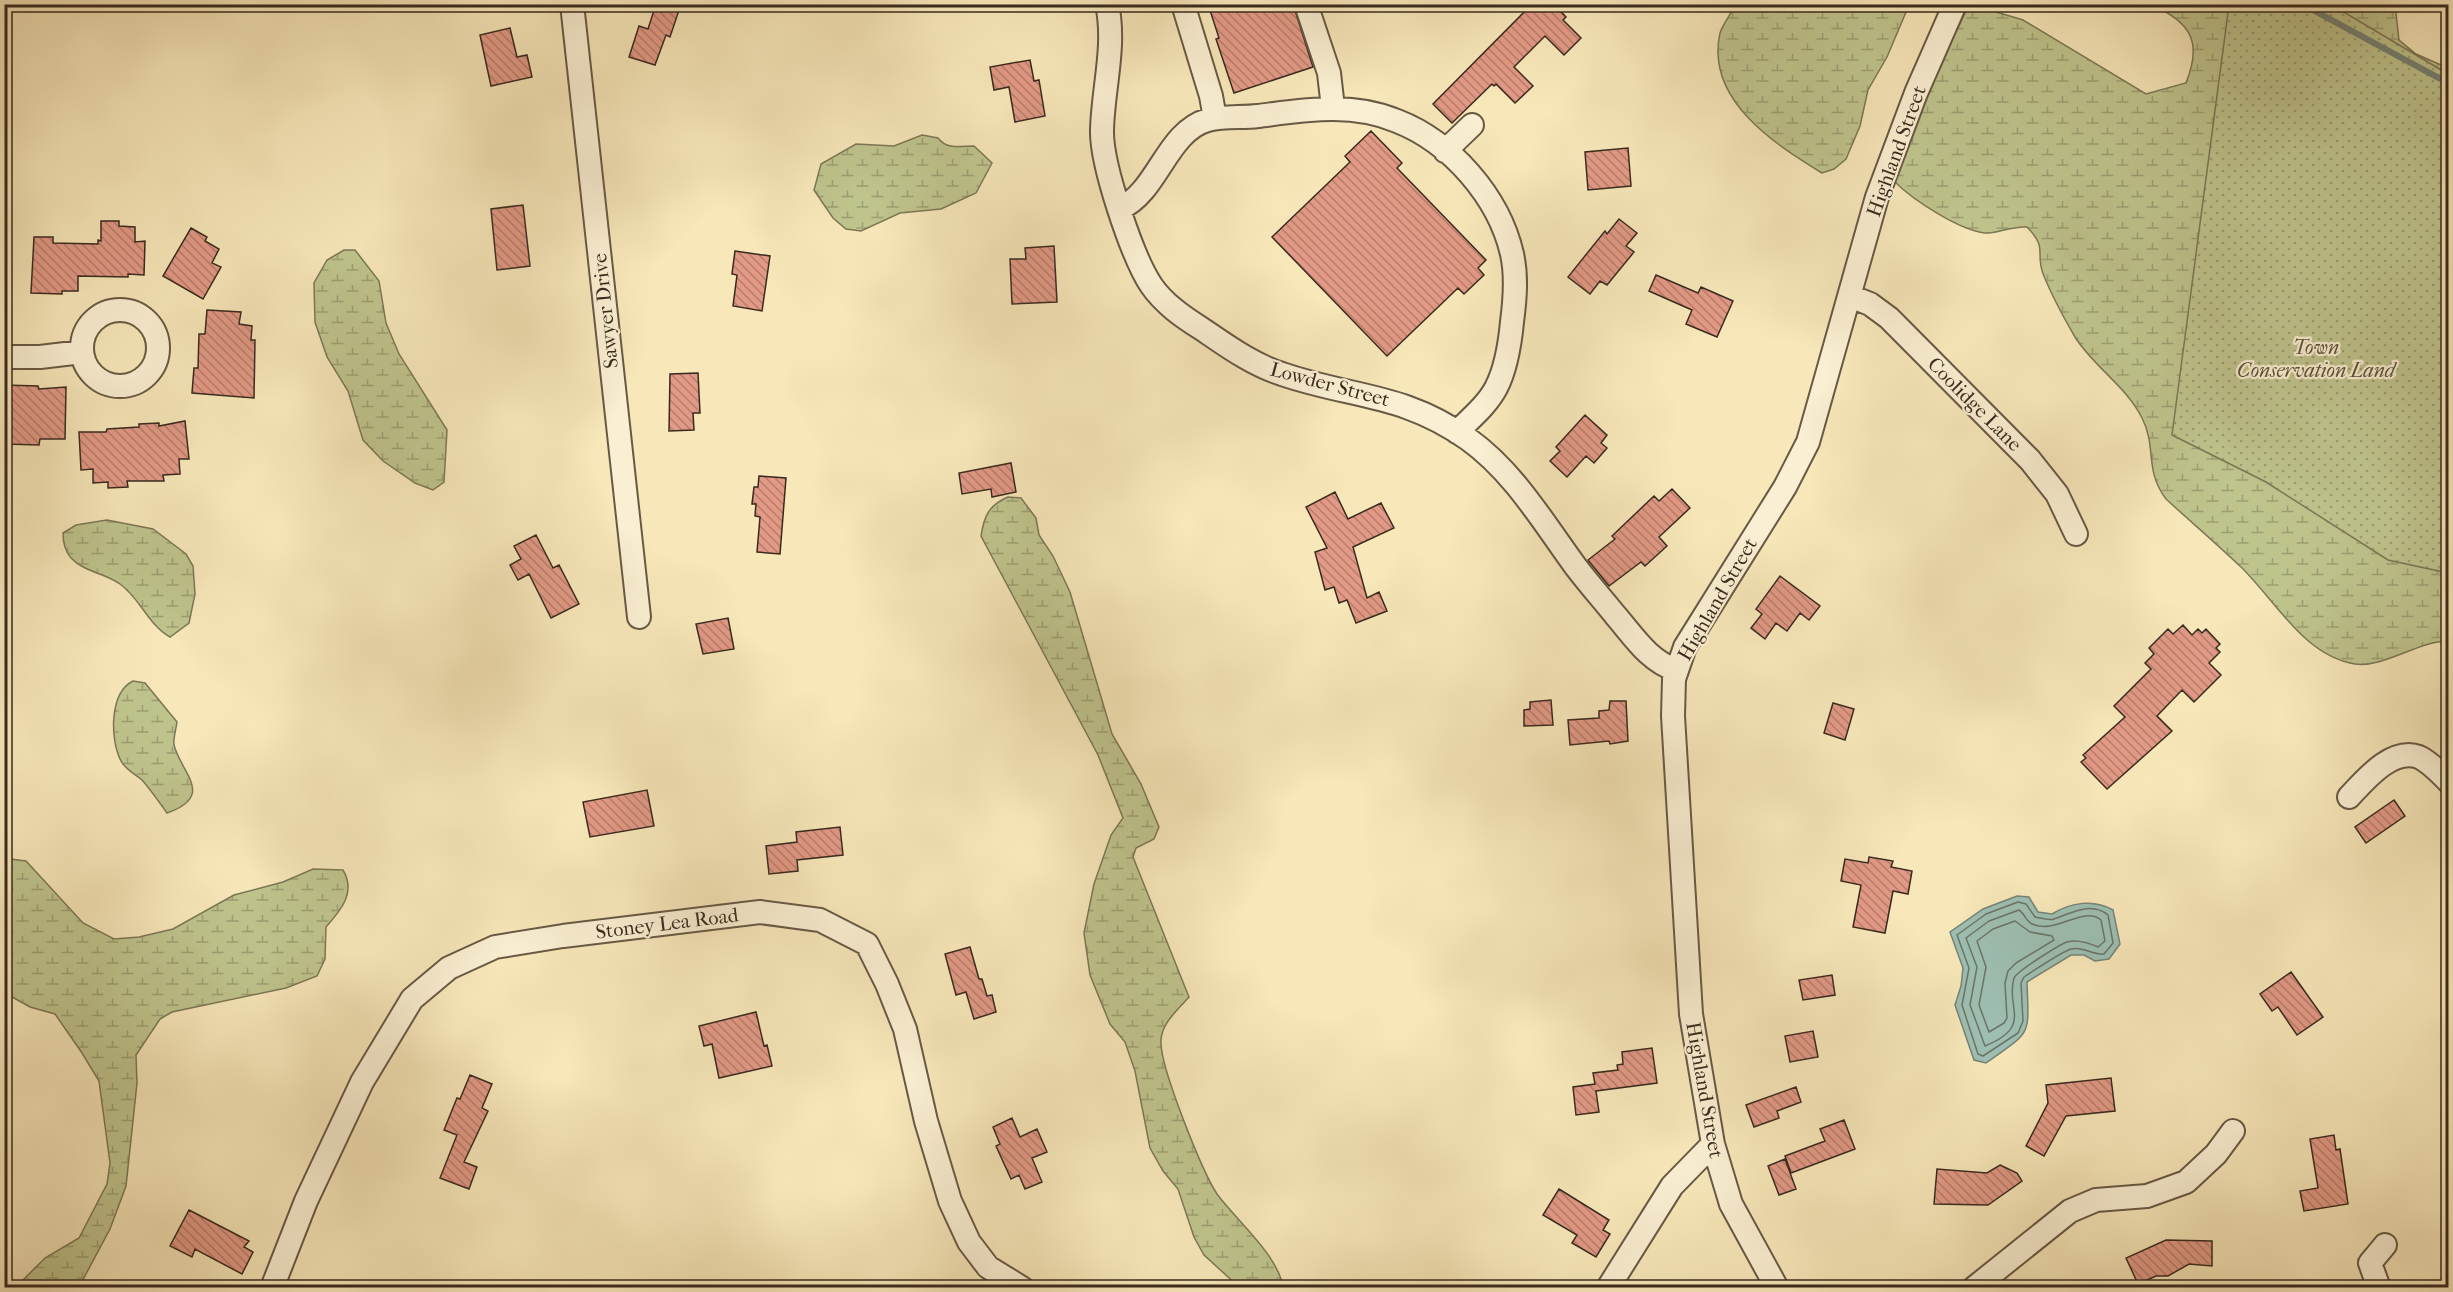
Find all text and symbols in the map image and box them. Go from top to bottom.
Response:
street label: Highland Street [1862,82,1931,220]
street label: Sawyer Drive [588,252,623,370]
park label: Town Conservation Land [2237,336,2398,382]
street label: Coolidge Lane [1923,353,2026,456]
street label: Lowder Street [1268,358,1392,411]
street label: Highland Street [1673,534,1762,665]
street label: Stoney Lea Road [594,903,741,944]
street label: Highland Street [1681,1020,1728,1160]

